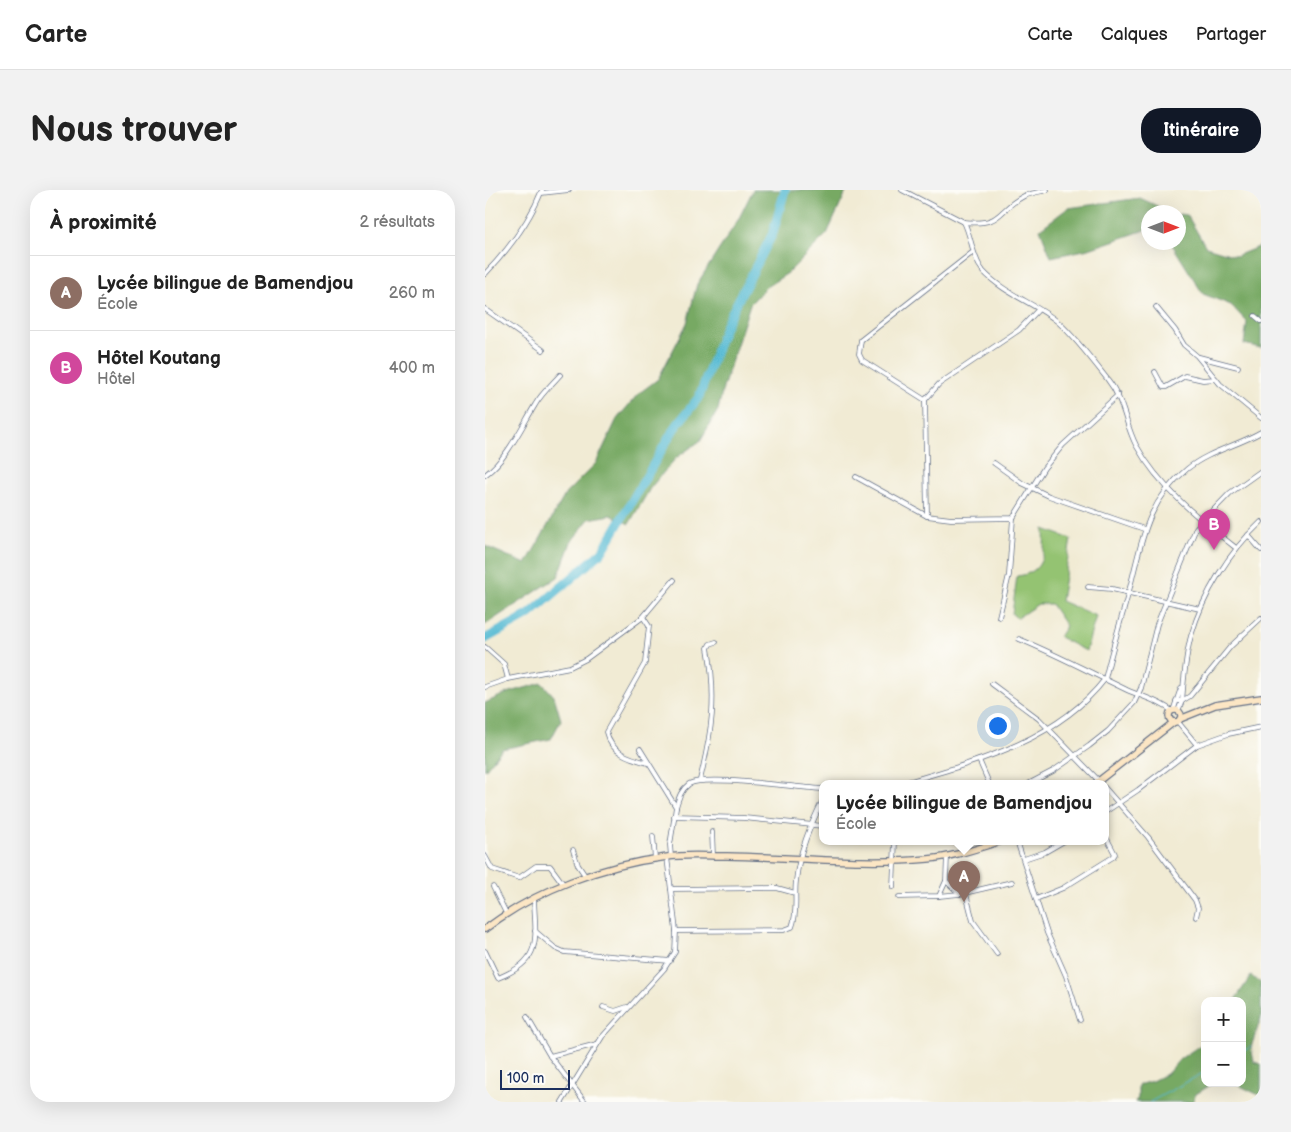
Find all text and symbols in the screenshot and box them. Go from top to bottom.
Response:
text: Carte [25,20,87,49]
text: Carte [1027,24,1073,45]
text: Calques [1101,24,1168,45]
text: Partager [1196,24,1266,45]
button: Itinéraire [1141,108,1261,153]
text: Nous trouver [30,109,237,152]
north arrow [1141,205,1186,250]
text: À proximité [50,210,157,235]
text: 2 résultats [360,213,435,232]
text: Lycée bilingue de Bamendjou [97,272,353,295]
text: A [61,284,71,303]
text: 260 m [389,284,435,303]
text: École [97,295,138,314]
text: Hôtel Koutang [97,347,221,370]
text: B [60,359,72,378]
text: 400 m [389,359,435,378]
text: Hôtel [97,370,135,389]
pin: B [1198,509,1230,550]
your location [985,713,1011,739]
popup [819,780,1109,845]
text: Lycée bilingue de Bamendjou [836,792,1092,815]
text: École [836,815,877,834]
pin: A [948,861,980,902]
map controls [1201,997,1246,1087]
button: + [1201,997,1246,1042]
button: − [1201,1042,1246,1087]
scale bar [500,1067,570,1090]
text: 100 m [507,1070,544,1087]

